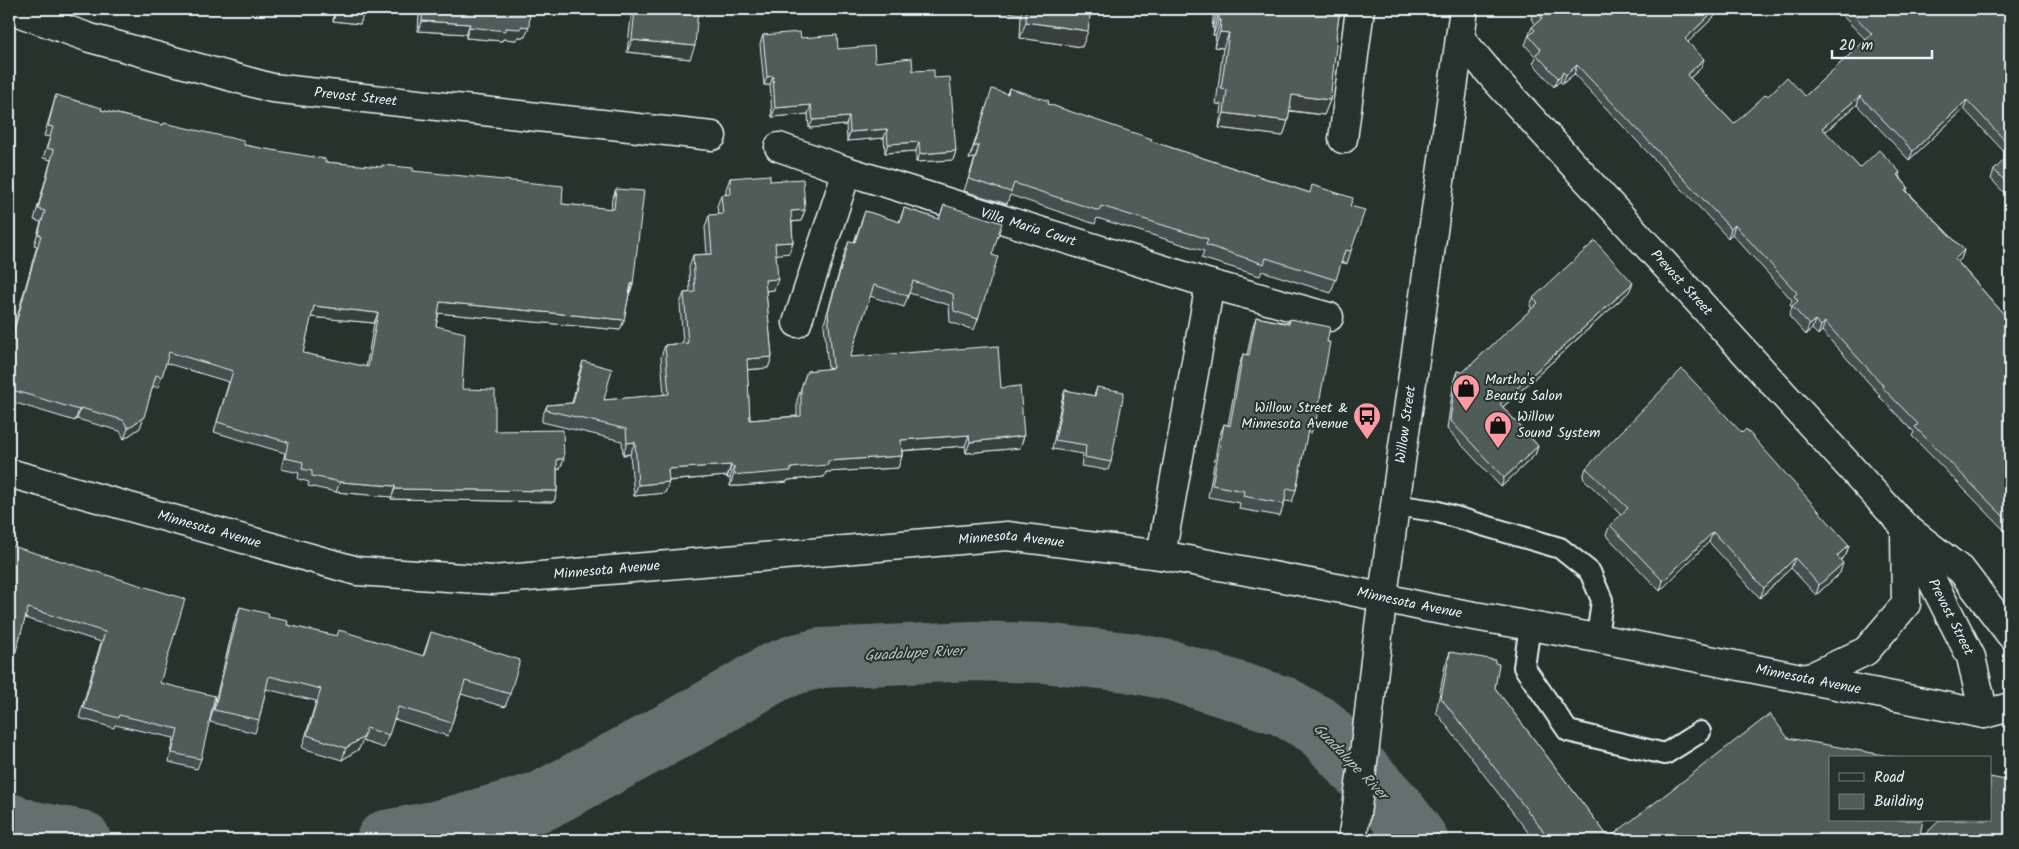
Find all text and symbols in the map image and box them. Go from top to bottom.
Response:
scale bar [1832,28,1932,60]
text: 20 m [1839,34,1873,58]
street label: Prevost Street [313,82,399,113]
street label: Villa Maria Court [978,202,1079,253]
street label: Prevost Street [1645,245,1718,321]
place label: Martha's Beauty Salon [1485,369,1562,407]
shop icon: Martha's Beauty Salon [1451,373,1481,412]
street label: Willow Street [1390,384,1422,465]
place label: Willow Street & Minnesota Avenue [1241,397,1349,435]
bus stop icon: Willow Street & Minnesota Avenue [1352,401,1382,440]
place label: Willow Sound System [1517,406,1600,444]
shop icon: Willow Sound System [1483,410,1513,449]
street label: Minnesota Avenue [155,504,264,555]
street label: Minnesota Avenue [957,525,1066,554]
street label: Minnesota Avenue [553,555,662,586]
street label: Prevost Street [1922,575,1980,660]
street label: Minnesota Avenue [1355,581,1464,625]
water label: Guadalupe River [864,639,967,669]
street label: Minnesota Avenue [1754,658,1863,701]
water label: Guadalupe River [1307,718,1395,808]
legend [1829,756,1992,822]
text: Road [1874,766,1905,790]
text: Building [1874,790,1924,814]

